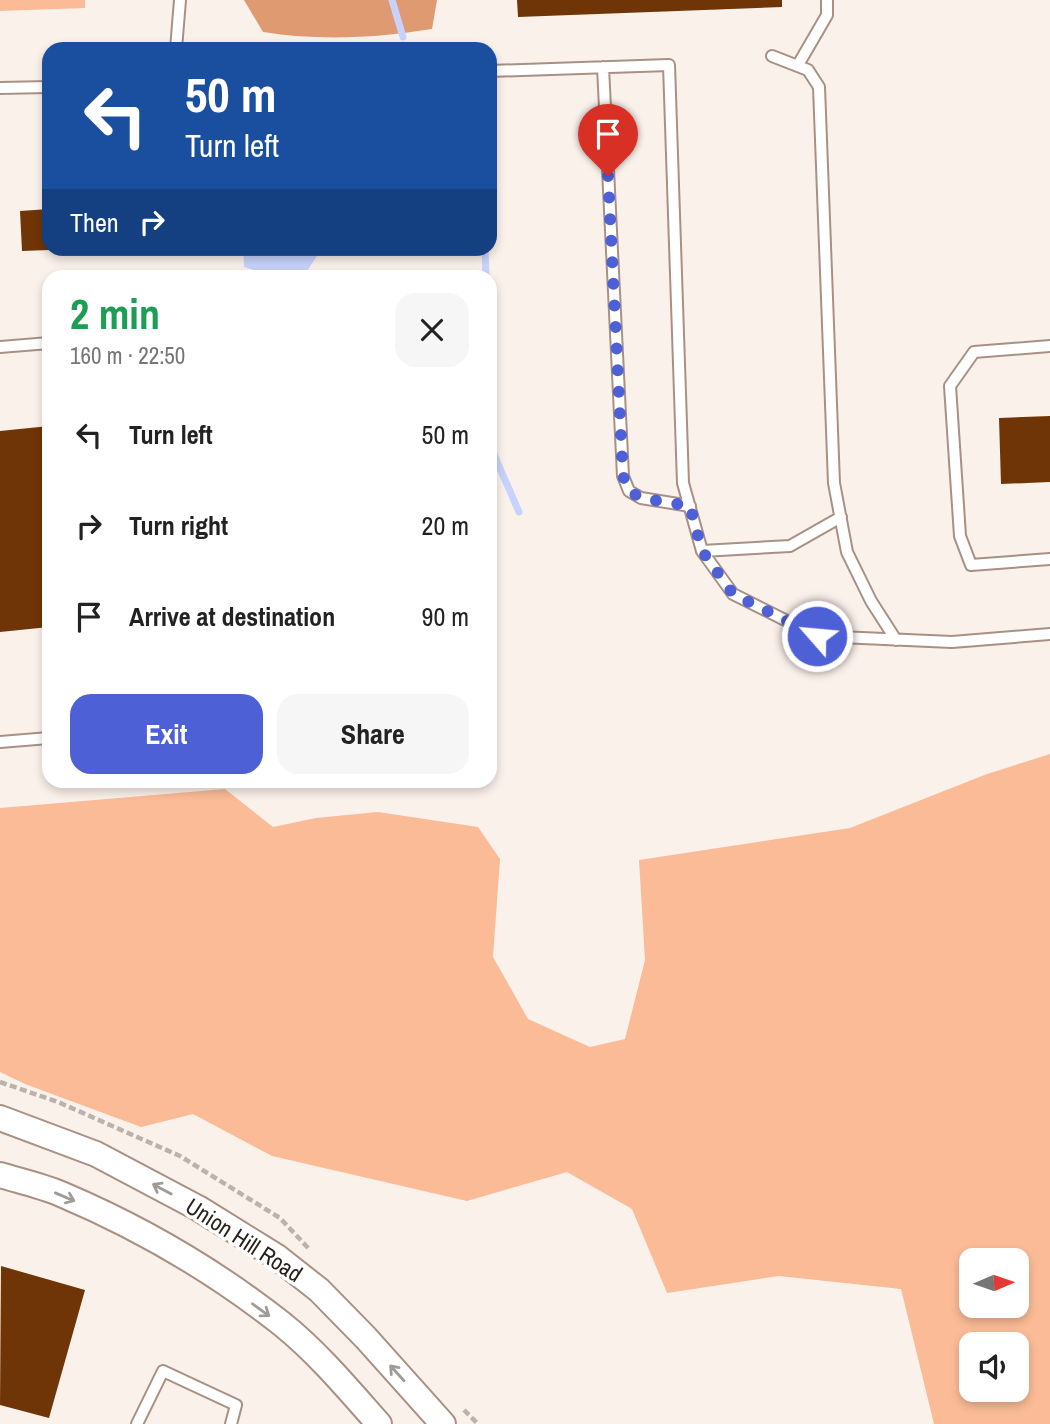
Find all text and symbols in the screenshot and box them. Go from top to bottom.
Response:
text: 50 m [185,61,277,127]
icon: left [70,70,161,161]
pin [578,104,638,176]
icon: arrive [589,115,627,153]
text: Turn left [185,124,279,167]
icon: right [133,203,171,241]
text: Then [70,205,119,240]
text: 2 min [70,286,160,342]
button: close [395,293,469,367]
text: 160 m · 22:50 [70,340,185,371]
icon: left [70,416,108,454]
text: Turn left [129,417,213,452]
text: 50 m [422,417,469,452]
icon: right [70,507,108,545]
text: Turn right [129,508,228,543]
text: 20 m [422,508,469,543]
icon: arrive [70,598,108,636]
text: Arrive at destination [129,599,335,634]
text: 90 m [422,599,469,634]
position arrow [780,599,854,673]
button: Exit [70,694,263,774]
button: Share [277,694,469,774]
one-way arrow [153,1182,173,1196]
street label: Union Hill Road [180,1190,309,1289]
one-way arrow [53,1191,75,1204]
north arrow [959,1248,1029,1318]
map controls [959,1248,1029,1402]
one-way arrow [252,1302,270,1317]
button: sound [959,1332,1029,1402]
one-way arrow [389,1365,406,1382]

